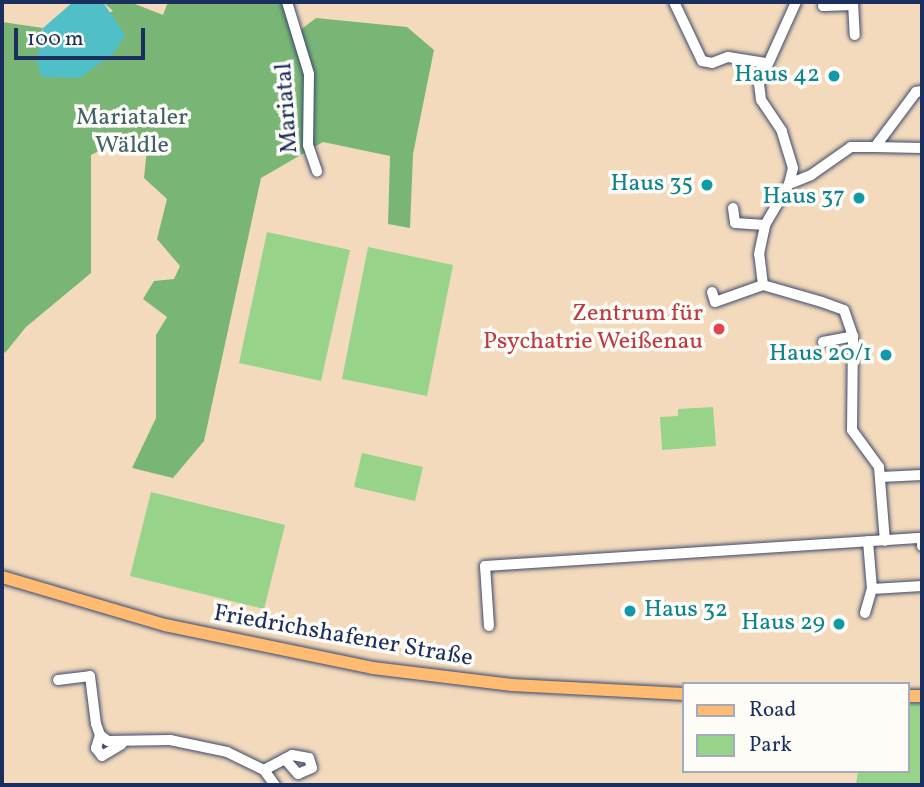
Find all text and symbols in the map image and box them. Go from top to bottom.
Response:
scale bar [18,14,149,58]
text: 100 m [27,25,84,54]
street label: Mariatal [270,62,306,154]
place label: Haus 42 [734,62,820,90]
marker: Haus 42 [826,68,842,84]
park label: Mariataler Wäldle [76,105,188,161]
place label: Haus 35 [611,171,693,199]
marker: Haus 35 [699,177,715,193]
place label: Haus 37 [762,184,845,212]
marker: Haus 37 [851,190,867,206]
place label: Zentrum für Psychatrie Weißenau [482,301,703,357]
marker: Zentrum für Psychatrie Weißenau [709,319,729,339]
place label: Haus 20/1 [769,341,872,369]
marker: Haus 20/1 [878,347,894,363]
place label: Haus 32 [644,597,728,625]
street label: Friedrichshafener Straße [211,600,475,674]
marker: Haus 32 [622,603,638,619]
place label: Haus 29 [741,610,825,638]
marker: Haus 29 [831,616,847,632]
legend [682,682,910,773]
text: Road [749,696,796,725]
text: Park [749,731,792,760]

